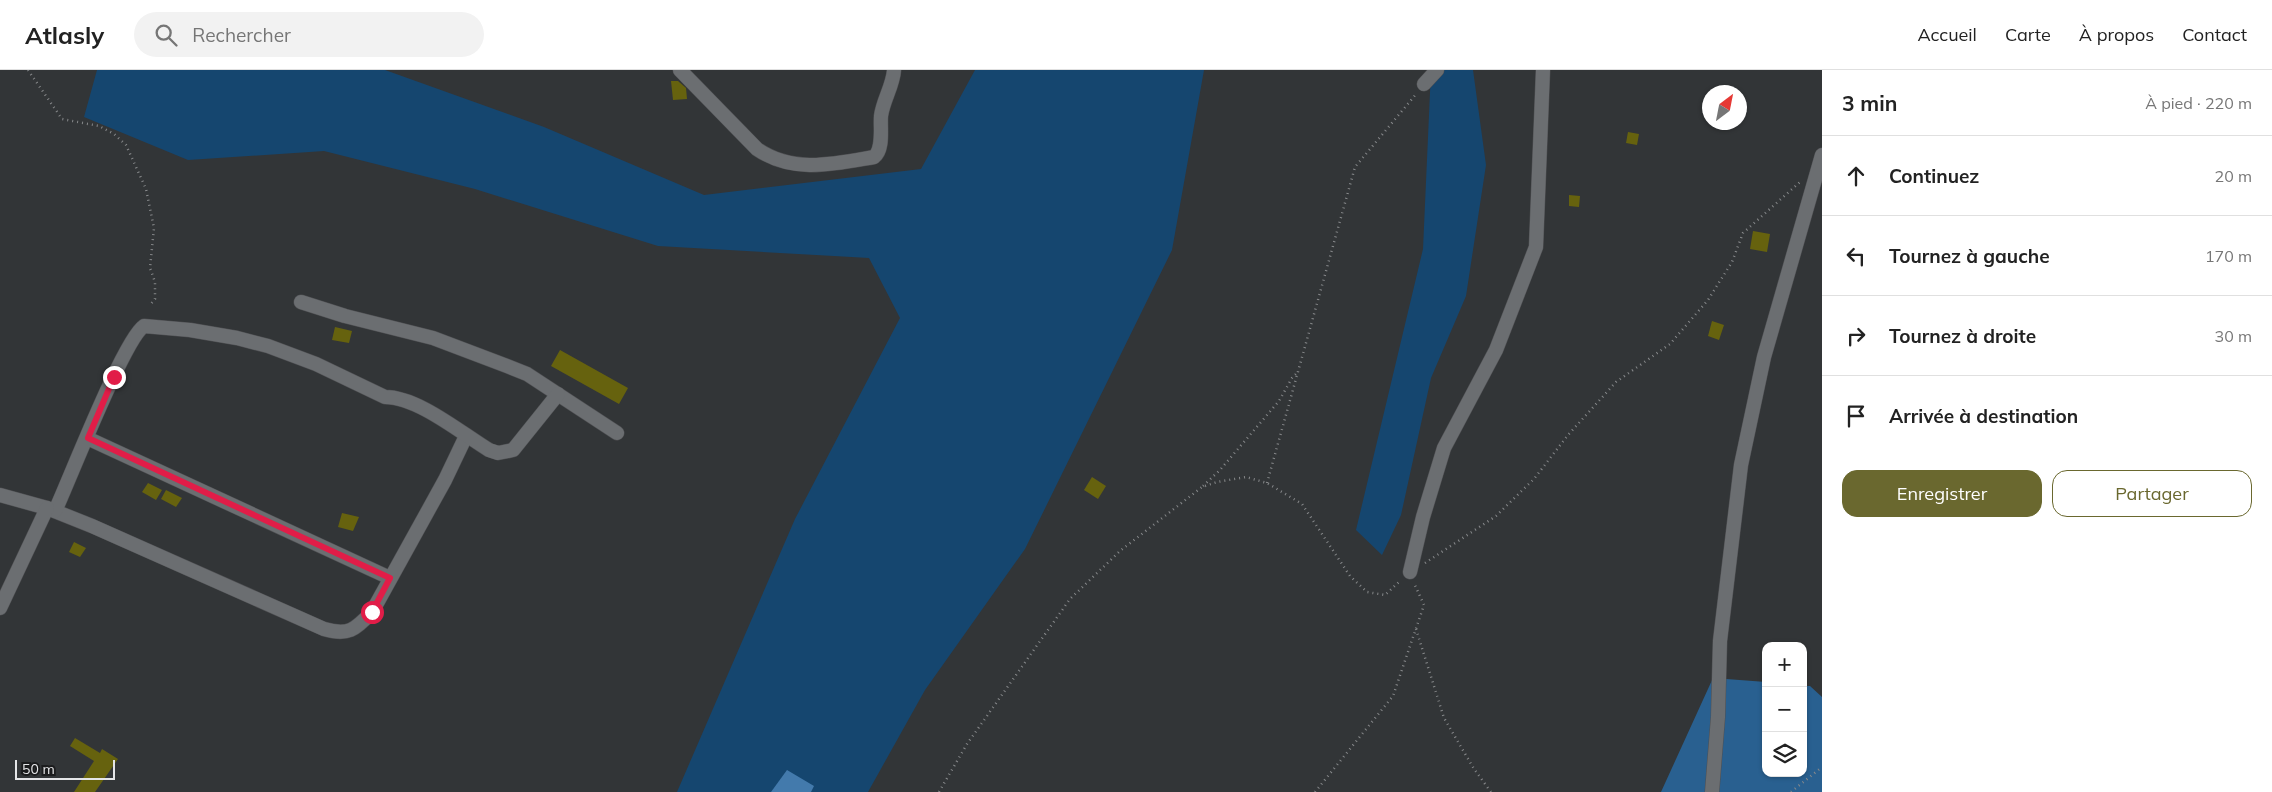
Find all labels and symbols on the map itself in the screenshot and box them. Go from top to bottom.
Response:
north arrow [1702,85,1747,130]
route end [103,366,126,389]
route start [361,601,384,624]
scale bar [15,757,115,780]

